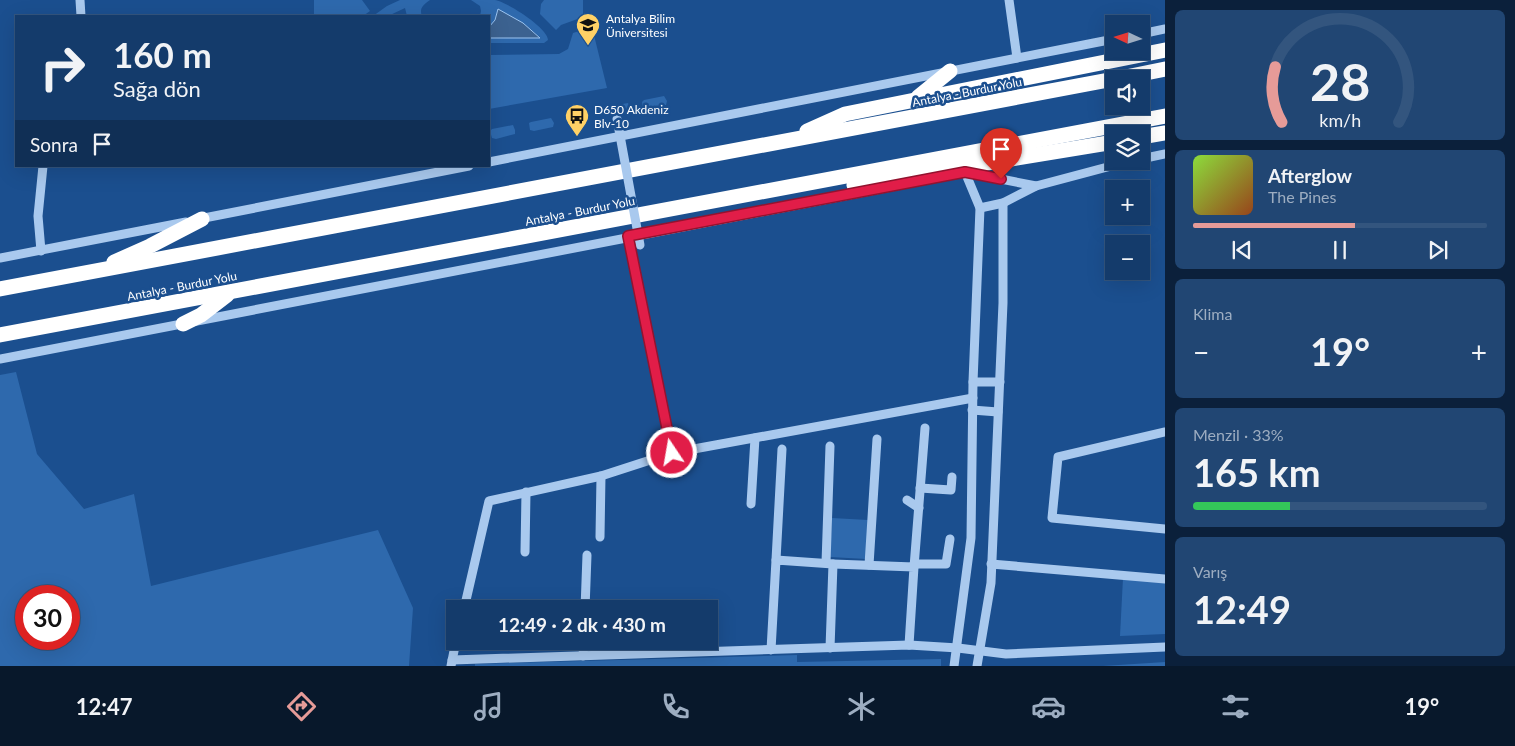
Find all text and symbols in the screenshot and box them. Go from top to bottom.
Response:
place label: Antalya Bilim Üniversitesi [606,11,675,40]
school or university icon: Antalya Bilim Üniversitesi [575,12,601,46]
north arrow [1105,15,1150,60]
map controls [1105,15,1150,280]
text: 160 m [113,33,212,75]
icon: right [30,35,95,100]
text: 28 [1310,50,1370,112]
button: sound [1105,70,1150,115]
street label: Antalya - Burdur Yolu [911,74,1023,110]
text: Sağa dön [113,75,201,102]
place label: D650 Akdeniz Blv-10 [594,102,669,131]
bus stop icon: D650 Akdeniz Blv-10 [564,103,590,137]
text: km/h [1319,109,1361,131]
button: layers [1105,125,1150,170]
pin [980,128,1022,179]
icon: arrive [88,130,116,158]
text: Sonra [30,133,78,156]
icon: arrive [987,135,1015,163]
text: Afterglow [1268,164,1352,187]
button: + [1105,180,1150,225]
text: The Pines [1268,187,1337,206]
street label: Antalya - Burdur Yolu [524,193,636,229]
button: − [1105,235,1150,280]
icon: previous [1228,236,1256,264]
icon: pause [1326,236,1354,264]
icon: next [1424,236,1452,264]
street label: Antalya - Burdur Yolu [126,268,238,304]
text: Klima [1193,304,1232,323]
text: 19° [1310,328,1370,374]
text: − [1193,335,1209,369]
text: + [1471,335,1487,369]
text: Menzil · 33% [1193,425,1284,444]
position arrow [645,426,697,478]
text: 165 km [1193,449,1321,495]
text: Varış [1193,562,1227,581]
speed limit sign: 30 [15,585,80,650]
text: 12:49 [1193,586,1291,632]
text: 12:49 · 2 dk · 430 m [498,613,666,636]
icon: directions [284,689,319,724]
icon: music [471,689,506,724]
icon: phone [658,689,693,724]
icon: climate [844,689,879,724]
icon: car [1031,689,1066,724]
icon: filters [1218,689,1253,724]
text: 12:47 [76,693,133,720]
text: 19° [1404,693,1439,720]

